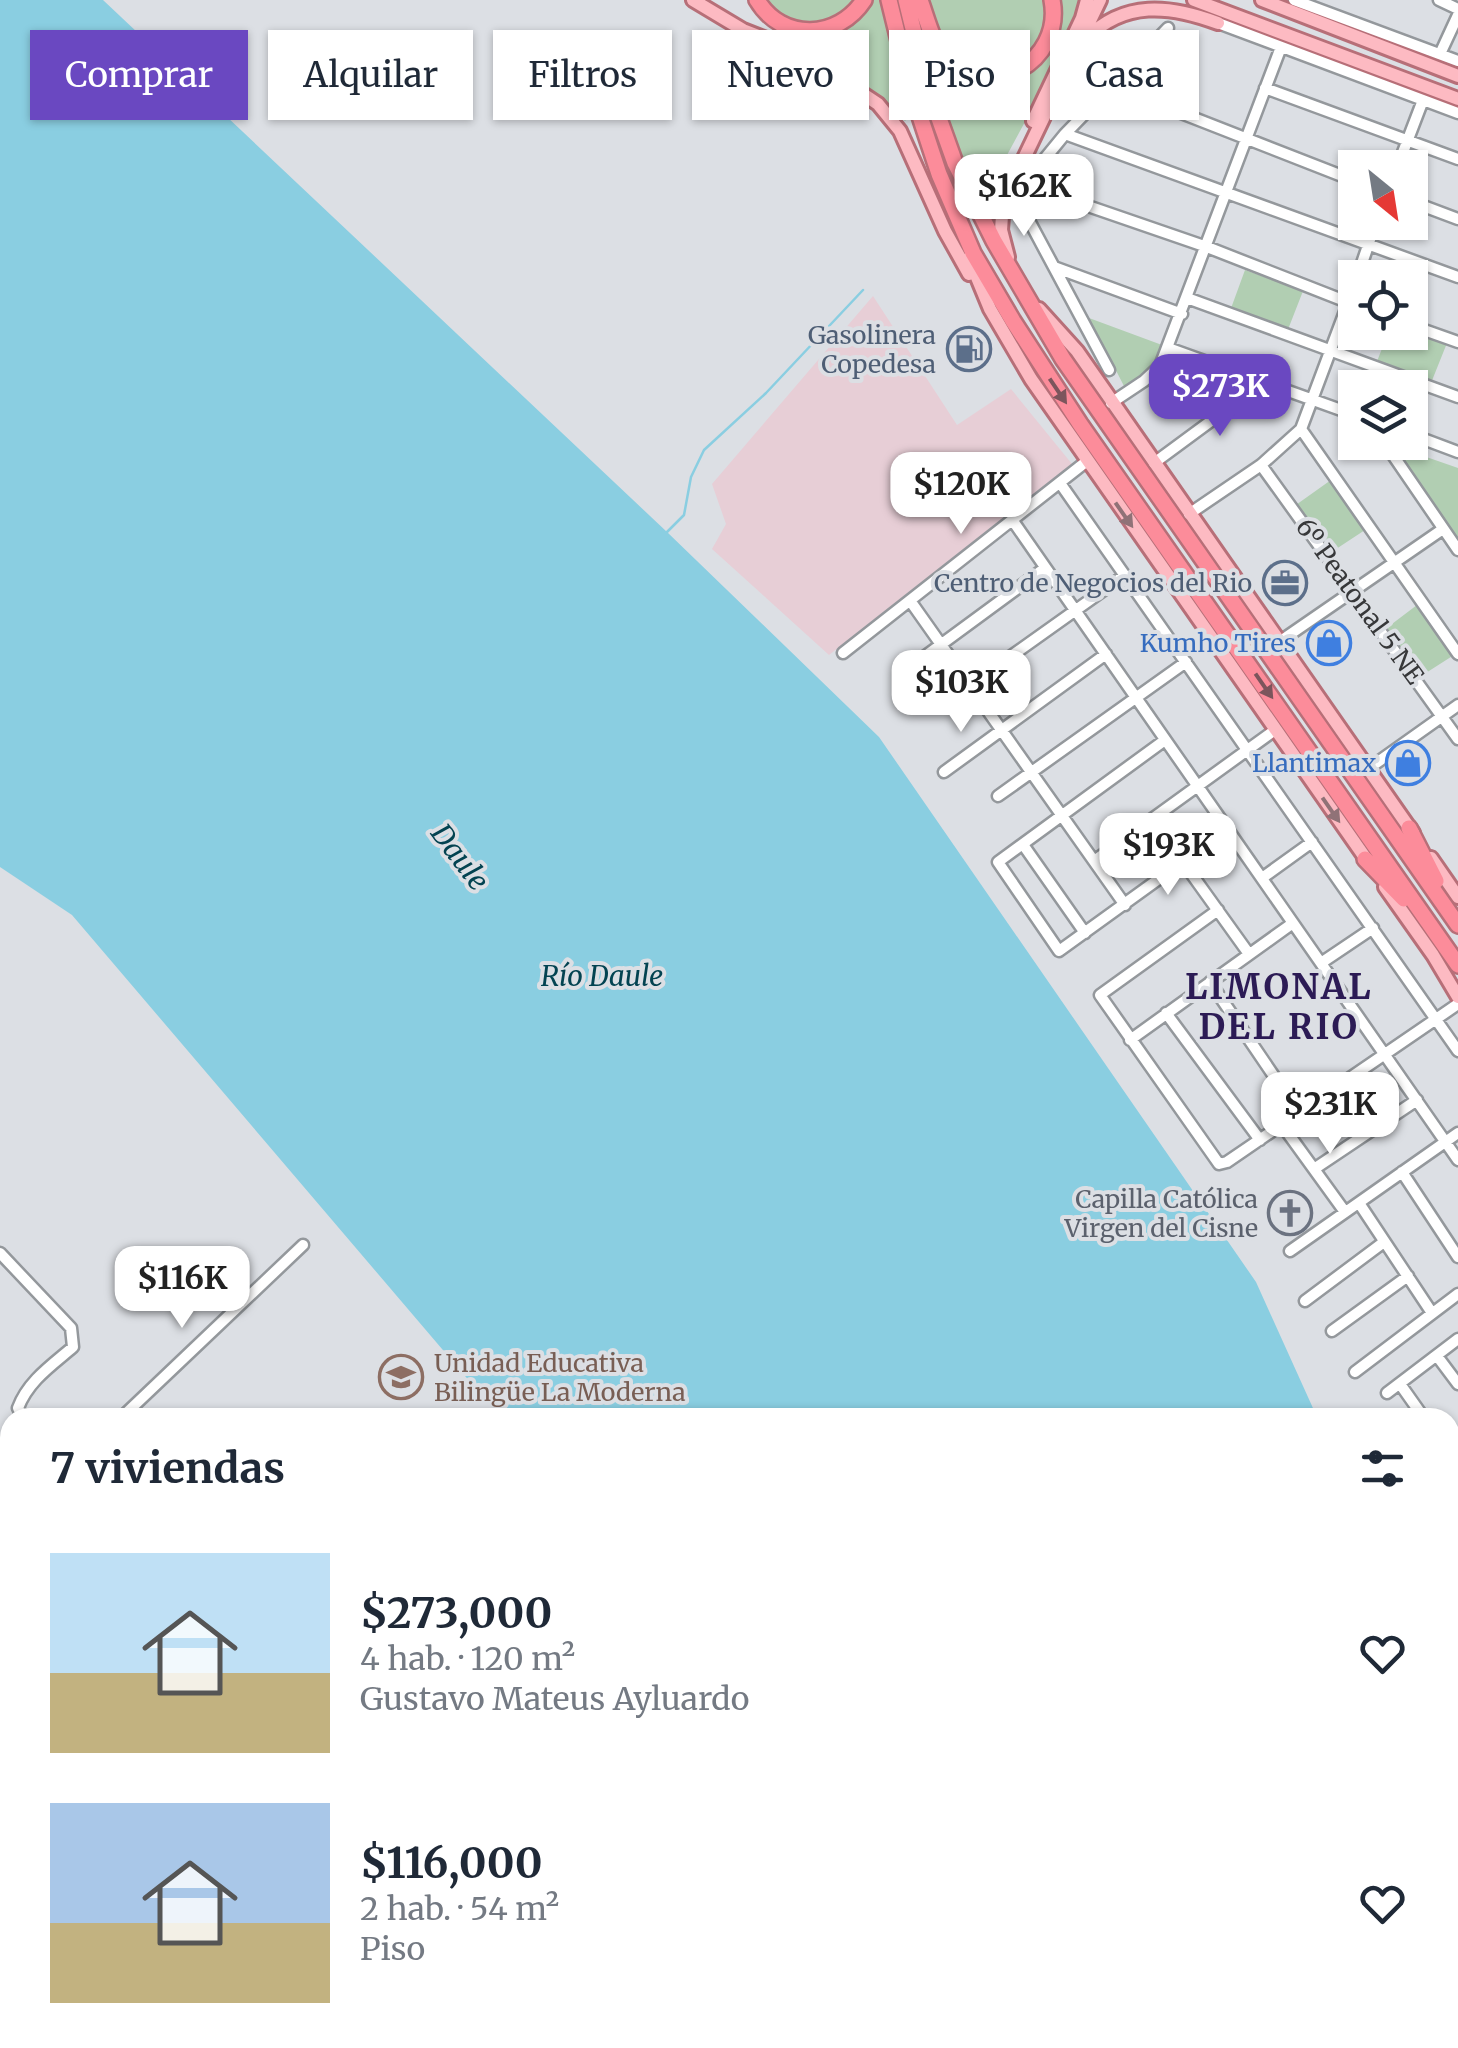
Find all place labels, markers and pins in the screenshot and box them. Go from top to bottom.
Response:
pin: $162K [954,154,1094,239]
place label: Gasolinera Copedesa [808,319,936,380]
fuel station icon: Gasolinera Copedesa [946,326,992,372]
pin: $273K [1150,354,1290,439]
pin: $120K [891,452,1031,537]
office icon: Centro de Negocios del Rio [1262,560,1308,606]
place label: Centro de Negocios del Rio [934,567,1252,599]
shop icon: Kumho Tires [1306,620,1352,666]
place label: Kumho Tires [1140,627,1296,659]
pin: $103K [891,650,1031,735]
shop icon: Llantimax [1385,740,1431,786]
place label: Llantimax [1252,747,1376,779]
pin: $193K [1098,813,1238,898]
pin: $231K [1260,1072,1400,1157]
place label: Capilla Católica Virgen del Cisne [1063,1183,1258,1244]
church icon: Capilla Católica Virgen del Cisne [1267,1190,1313,1236]
pin: $116K [112,1246,252,1331]
place label: Unidad Educativa Bilingüe La Moderna [434,1347,686,1408]
school or university icon: Unidad Educativa Bilingüe La Moderna [378,1354,424,1400]

